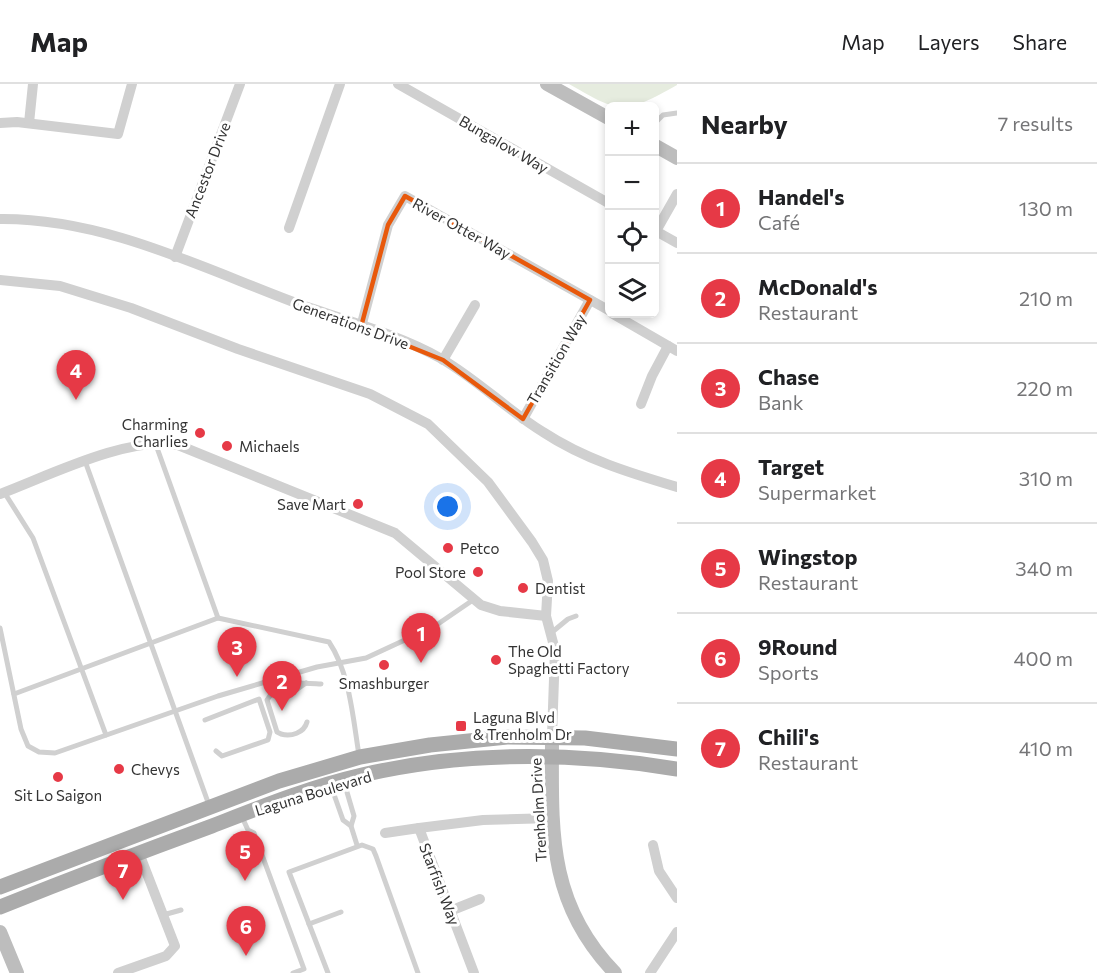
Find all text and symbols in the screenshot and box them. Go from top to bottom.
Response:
text: Map [30,24,88,58]
text: Map [841,29,885,54]
text: Layers [918,29,980,54]
text: Share [1013,29,1067,54]
map controls [605,102,659,318]
button: + [605,102,659,156]
text: Nearby [701,108,788,139]
street label: Bungalow Way [456,111,552,177]
text: 7 results [998,111,1073,135]
street label: Ancestor Drive [180,119,234,220]
button: − [605,156,659,210]
text: Handel's [758,183,845,210]
street label: River Otter Way [410,194,514,262]
text: 1 [716,196,725,220]
text: 130 m [1019,196,1073,220]
button: locate [605,210,659,264]
text: Café [758,210,800,234]
button: layers [605,264,659,318]
text: McDonald's [758,273,877,300]
text: 2 [715,286,726,310]
text: 210 m [1019,286,1073,310]
street label: Generations Drive [290,294,412,352]
text: Restaurant [758,300,858,324]
street label: Transition Way [523,310,589,408]
pin: 4 [56,350,96,400]
text: Chase [758,363,819,390]
text: 3 [715,376,726,400]
text: 220 m [1017,376,1073,400]
text: Bank [758,390,804,414]
place label: Charming Charlies [122,415,188,450]
marker: Charming Charlies [193,426,207,440]
place label: Michaels [239,437,300,455]
marker: Michaels [220,439,234,453]
text: Target [758,453,824,480]
text: 4 [714,466,727,490]
text: 310 m [1019,466,1073,490]
text: Supermarket [758,480,876,504]
your location [433,492,462,521]
place label: Save Mart [277,495,346,513]
marker: Save Mart [351,497,365,511]
place label: Petco [460,539,499,557]
marker: Petco [441,541,455,555]
text: Wingstop [758,543,857,570]
text: 5 [715,556,726,580]
text: 340 m [1015,556,1073,580]
place label: Pool Store [395,563,466,581]
marker: Pool Store [471,565,485,579]
text: Restaurant [758,570,858,594]
place label: Dentist [535,579,586,597]
marker: Dentist [516,581,530,595]
pin: 1 [402,614,440,663]
pin: 3 [218,628,256,677]
text: 9Round [758,633,837,660]
place label: The Old Spaghetti Factory [508,642,630,677]
text: 6 [714,646,727,670]
text: 400 m [1014,646,1073,670]
marker: The Old Spaghetti Factory [489,653,503,667]
marker: Smashburger [377,658,391,672]
text: Sports [758,660,819,684]
pin: 2 [262,662,302,711]
place label: Smashburger [339,674,429,692]
place label: Laguna Blvd & Trenholm Dr [473,708,572,743]
marker: Laguna Blvd & Trenholm Dr [454,719,468,733]
text: Chili's [758,723,819,750]
text: 7 [715,736,726,760]
text: 410 m [1019,736,1073,760]
text: Restaurant [758,750,858,774]
street label: Trenholm Drive [526,757,550,862]
place label: Chevys [131,760,180,778]
marker: Chevys [112,762,126,776]
street label: Laguna Boulevard [253,767,373,819]
marker: Sit Lo Saigon [51,770,65,784]
place label: Sit Lo Saigon [14,786,102,804]
pin: 5 [226,832,264,881]
street label: Starfish Way [416,840,464,928]
pin: 7 [104,850,142,900]
pin: 6 [226,906,266,956]

